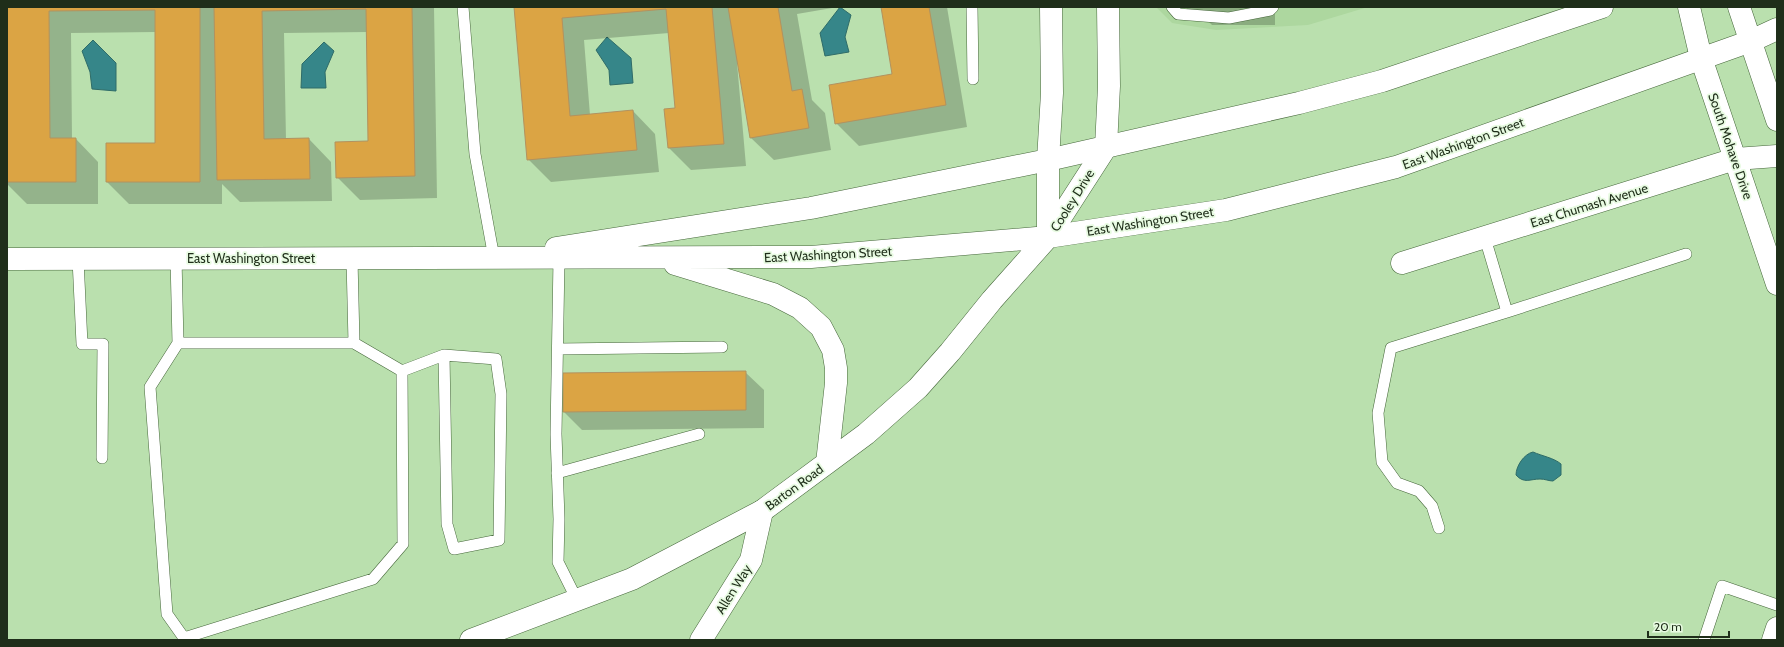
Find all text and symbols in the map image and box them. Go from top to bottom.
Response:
street label: South Mohave Drive [1705,91,1757,202]
street label: East Washington Street [1400,113,1527,172]
street label: Cooley Drive [1047,166,1098,234]
street label: East Chumash Avenue [1528,179,1650,231]
street label: East Washington Street [1085,203,1215,239]
street label: East Washington Street [764,243,893,265]
street label: East Washington Street [187,250,316,266]
street label: Barton Road [762,461,826,513]
street label: Allen Way [712,561,755,617]
scale bar [1648,613,1729,639]
text: 20 m [1654,619,1682,634]

